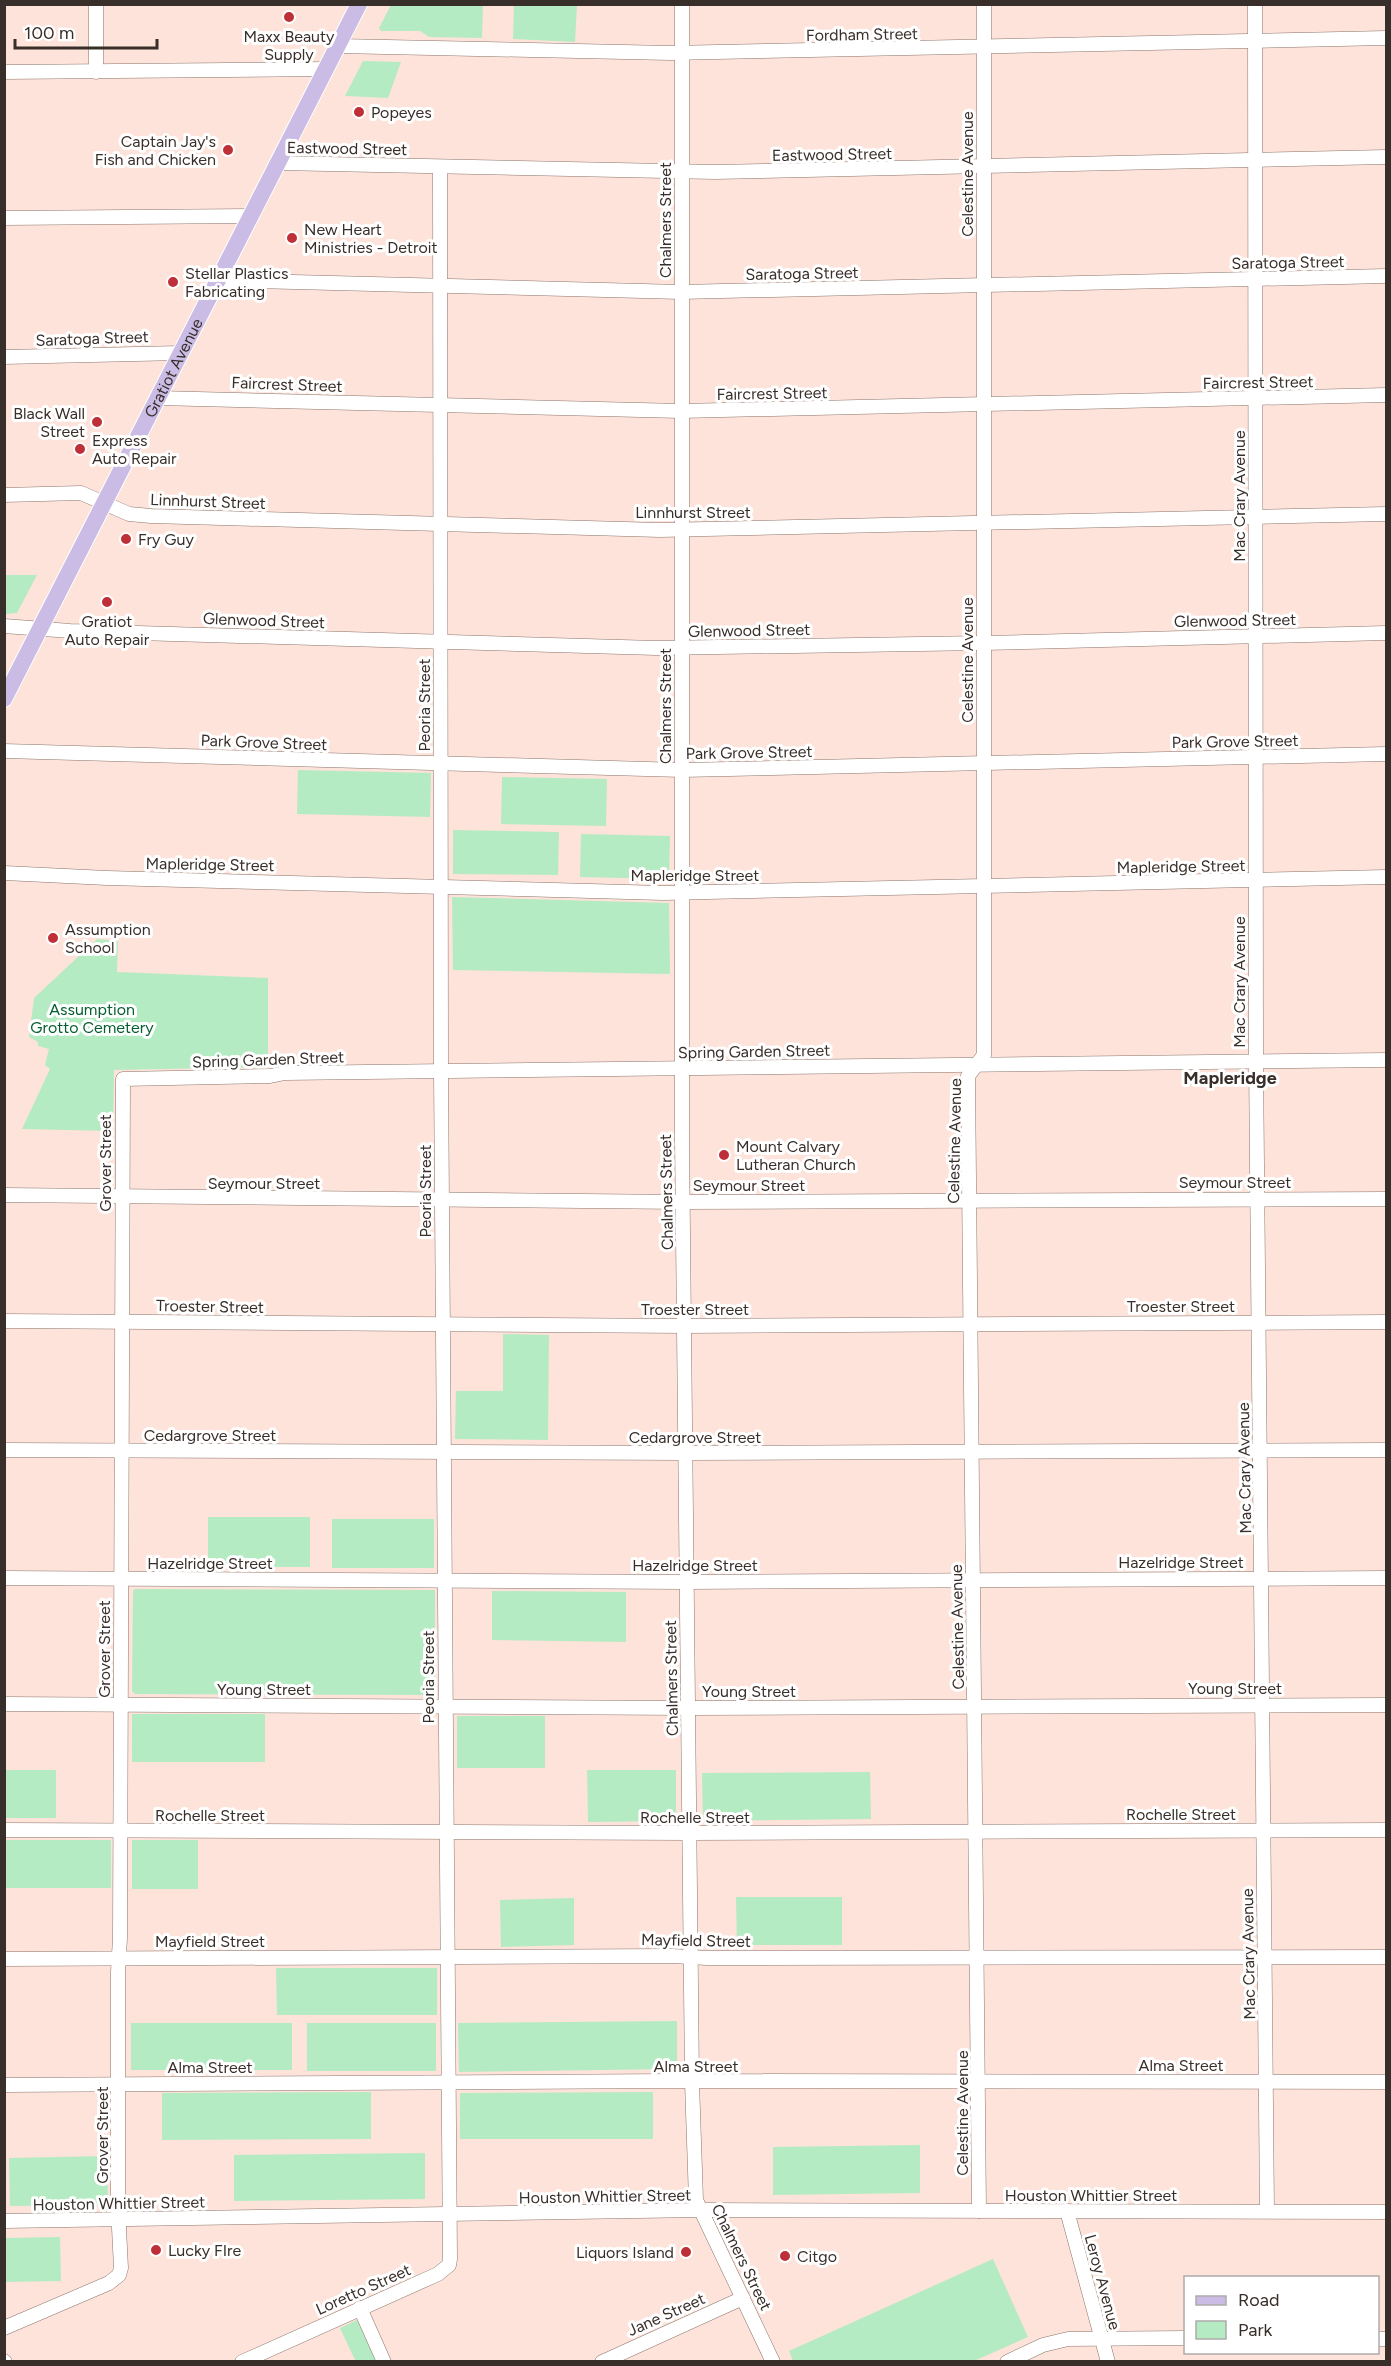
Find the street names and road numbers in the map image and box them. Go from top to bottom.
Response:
street label: Fordham Street [806,24,918,45]
street label: Celestine Avenue [958,111,977,237]
street label: Eastwood Street [287,138,407,159]
street label: Eastwood Street [772,144,892,165]
street label: Chalmers Street [656,162,675,278]
street label: Saratoga Street [1231,252,1345,273]
street label: Saratoga Street [745,263,859,284]
street label: Gratiot Avenue [140,315,207,421]
street label: Saratoga Street [35,327,149,350]
street label: Faircrest Street [1202,372,1314,393]
street label: Faircrest Street [231,373,343,396]
street label: Faircrest Street [716,383,828,404]
street label: Mac Crary Avenue [1230,430,1249,562]
street label: Linnhurst Street [150,490,266,513]
street label: Linnhurst Street [635,503,751,522]
street label: Celestine Avenue [958,597,977,723]
street label: Glenwood Street [203,609,325,632]
street label: Glenwood Street [1174,610,1296,631]
street label: Glenwood Street [688,620,810,641]
street label: Chalmers Street [656,648,675,764]
street label: Peoria Street [415,658,434,752]
street label: Park Grove Street [200,731,328,754]
street label: Park Grove Street [1172,731,1298,752]
street label: Park Grove Street [686,742,812,763]
street label: Mapleridge Street [145,854,275,875]
street label: Mapleridge Street [1116,856,1246,877]
street label: Mapleridge Street [631,866,759,885]
street label: Mac Crary Avenue [1230,916,1249,1048]
street label: Spring Garden Street [678,1041,830,1062]
street label: Spring Garden Street [192,1047,344,1072]
street label: Celestine Avenue [944,1078,965,1204]
street label: Grover Street [96,1114,115,1212]
street label: Chalmers Street [656,1134,677,1250]
street label: Peoria Street [416,1144,435,1238]
street label: Seymour Street [1179,1173,1291,1192]
street label: Seymour Street [208,1174,320,1193]
street label: Seymour Street [693,1176,805,1195]
street label: Troester Street [156,1296,264,1317]
street label: Troester Street [1127,1297,1235,1316]
street label: Troester Street [641,1300,749,1319]
street label: Mac Crary Avenue [1234,1402,1255,1534]
street label: Cedargrove Street [144,1426,276,1445]
street label: Cedargrove Street [629,1428,761,1447]
street label: Hazelridge Street [1118,1553,1244,1572]
street label: Hazelridge Street [147,1554,273,1573]
street label: Hazelridge Street [632,1556,758,1575]
street label: Celestine Avenue [947,1564,968,1690]
street label: Grover Street [95,1600,114,1698]
street label: Chalmers Street [661,1620,682,1736]
street label: Peoria Street [419,1630,438,1724]
street label: Young Street [1188,1679,1282,1698]
street label: Young Street [217,1680,311,1699]
street label: Young Street [702,1682,796,1701]
street label: Rochelle Street [1126,1805,1236,1824]
street label: Rochelle Street [155,1806,265,1825]
street label: Rochelle Street [640,1808,750,1827]
street label: Mac Crary Avenue [1238,1888,1259,2020]
street label: Mayfield Street [641,1930,751,1951]
street label: Mayfield Street [155,1932,265,1951]
street label: Celestine Avenue [953,2050,972,2176]
street label: Alma Street [1139,2056,1223,2075]
street label: Alma Street [654,2057,738,2076]
street label: Alma Street [168,2058,252,2077]
street label: Grover Street [93,2086,112,2184]
street label: Houston Whittier Street [519,2185,691,2208]
street label: Houston Whittier Street [1005,2186,1177,2205]
street label: Houston Whittier Street [33,2192,205,2215]
street label: Chalmers Street [708,2201,776,2314]
street label: Leroy Avenue [1081,2232,1124,2332]
street label: Loretto Street [313,2260,414,2319]
street label: Jane Street [625,2289,708,2340]

